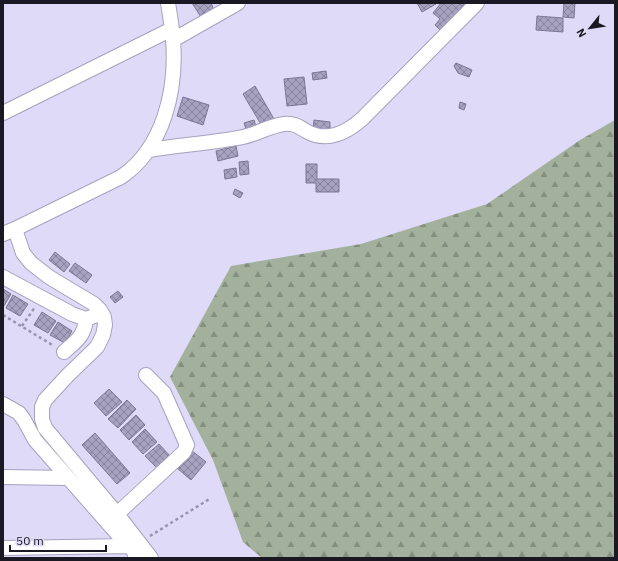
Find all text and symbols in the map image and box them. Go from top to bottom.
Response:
north arrow [570,8,610,48]
text: N [573,26,589,40]
scale bar [10,527,106,553]
text: 50 m [16,533,44,548]

